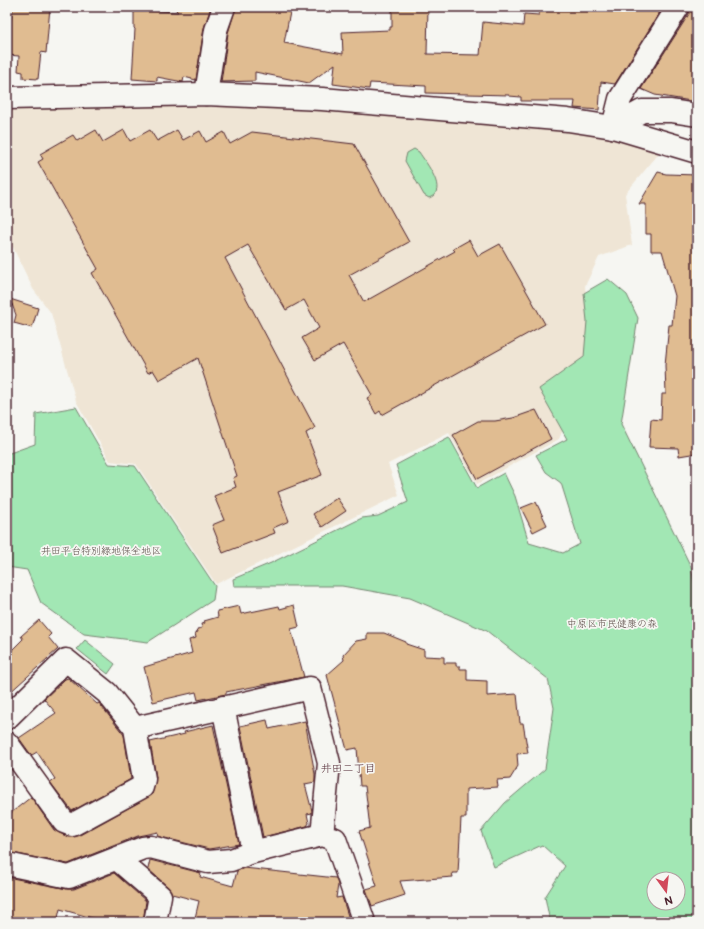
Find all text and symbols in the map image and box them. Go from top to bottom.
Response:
park label: 井田平台特別緑地保全地区 [41,545,161,557]
park label: 中原区市民健康の森 [567,618,657,630]
district label: 井田二丁目 [321,762,376,775]
north arrow [646,871,686,911]
text: N [663,893,674,908]

